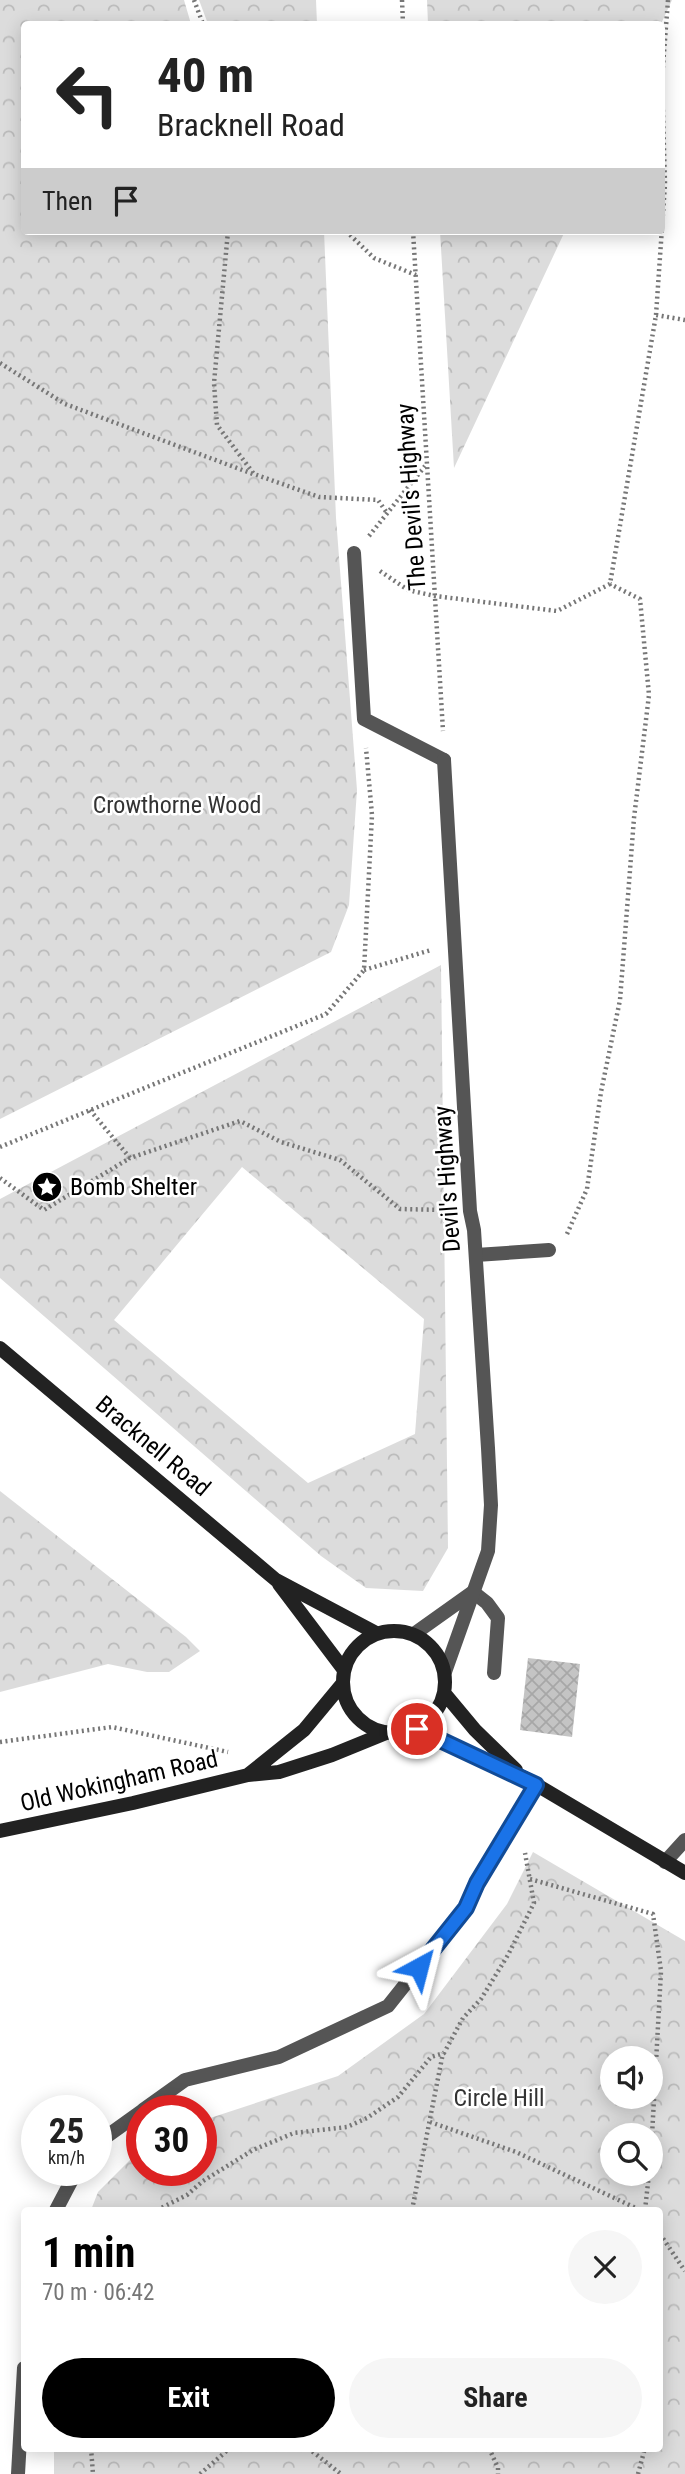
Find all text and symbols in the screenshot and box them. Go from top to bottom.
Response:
text: 40 m [157,47,254,104]
icon: left [42,49,133,140]
text: Bracknell Road [157,106,345,144]
icon: arrive [107,182,145,220]
text: Then [42,186,93,216]
street label: The Devil's Highway [390,403,432,591]
park label: Crowthorne Wood [93,791,261,819]
street label: Devil's Highway [428,1105,466,1253]
place icon: Bomb Shelter [30,1170,64,1204]
place label: Bomb Shelter [70,1173,197,1201]
street label: Bracknell Road [90,1390,216,1502]
pin [387,1699,447,1759]
icon: arrive [398,1710,436,1748]
street label: Old Wokingham Road [17,1745,221,1817]
position arrow [382,1930,456,2004]
map controls [600,2046,663,2186]
button: sound [600,2046,663,2109]
park label: Circle Hill [454,2084,544,2112]
speed limit sign: 30 [126,2095,217,2186]
text: 25 [49,2111,84,2152]
button: search [600,2123,663,2186]
text: km/h [48,2147,85,2168]
text: 1 min [42,2228,135,2277]
button: close [568,2230,642,2304]
text: 70 m · 06:42 [42,2279,154,2306]
button: Exit [42,2358,335,2438]
button: Share [349,2358,642,2438]

